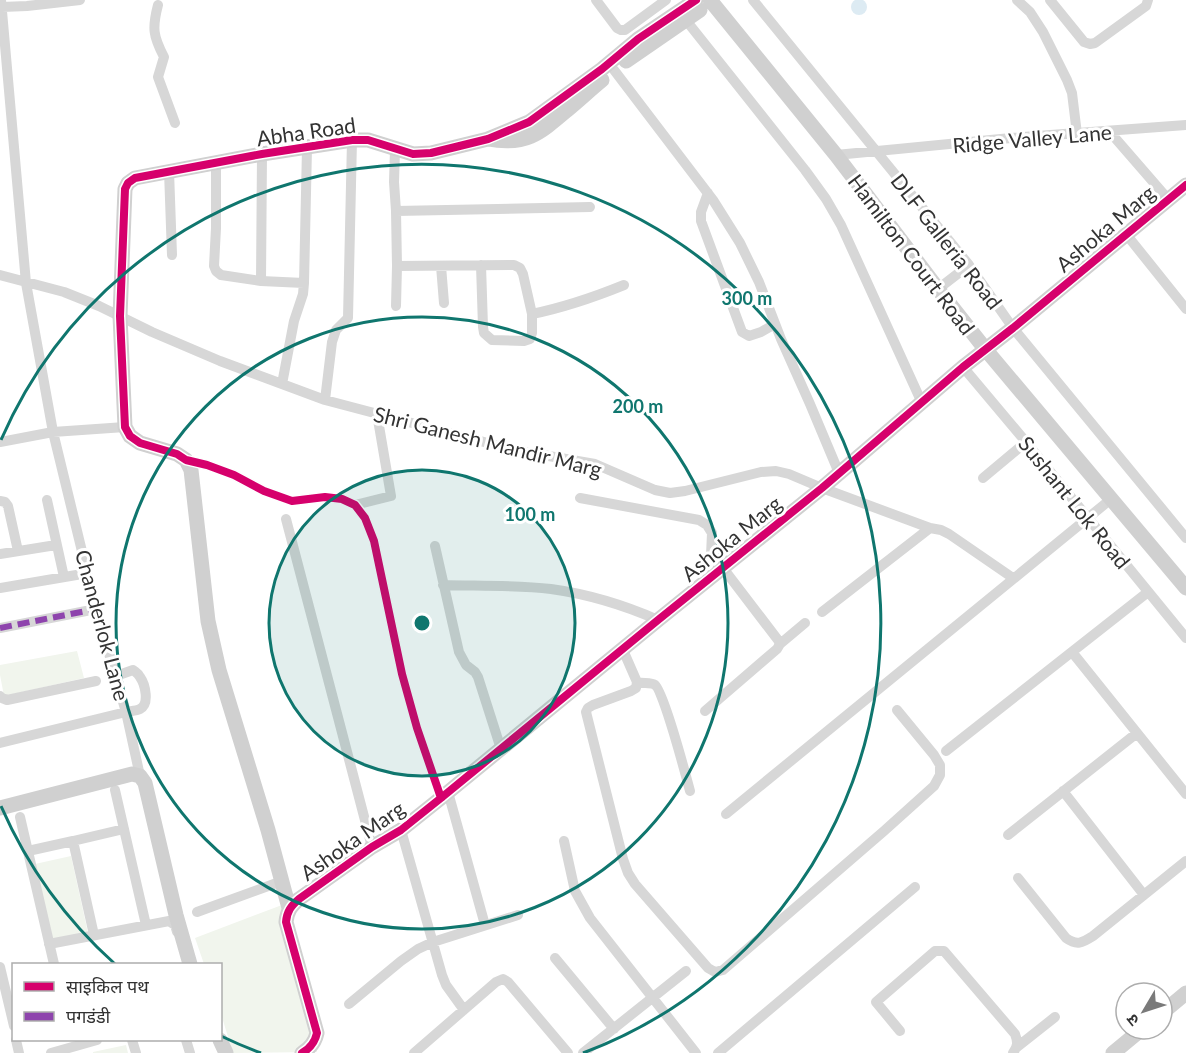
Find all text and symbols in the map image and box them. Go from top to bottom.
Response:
street label: Abha Road [255,112,357,150]
street label: Ridge Valley Lane [951,119,1113,157]
street label: DLF Galleria Road [886,168,1008,314]
street label: Hamilton Court Road [843,169,981,339]
street label: Ashoka Marg [1050,179,1160,277]
text: 300 m [722,287,772,309]
text: 200 m [613,395,663,417]
street label: Shri Ganesh Mandir Marg [371,401,605,481]
street label: Sushant Lok Road [1014,431,1136,573]
street label: Ashoka Marg [676,490,786,586]
text: 100 m [505,503,555,525]
street label: Chanderlok Lane [71,547,135,703]
centre of rings [412,613,432,633]
street label: Ashoka Marg [295,795,409,885]
legend [12,963,222,1041]
text: साइकिल पथ [66,975,149,997]
north arrow [1114,981,1174,1041]
text: पगडंडी [66,1005,111,1027]
text: उ [1121,1011,1142,1030]

